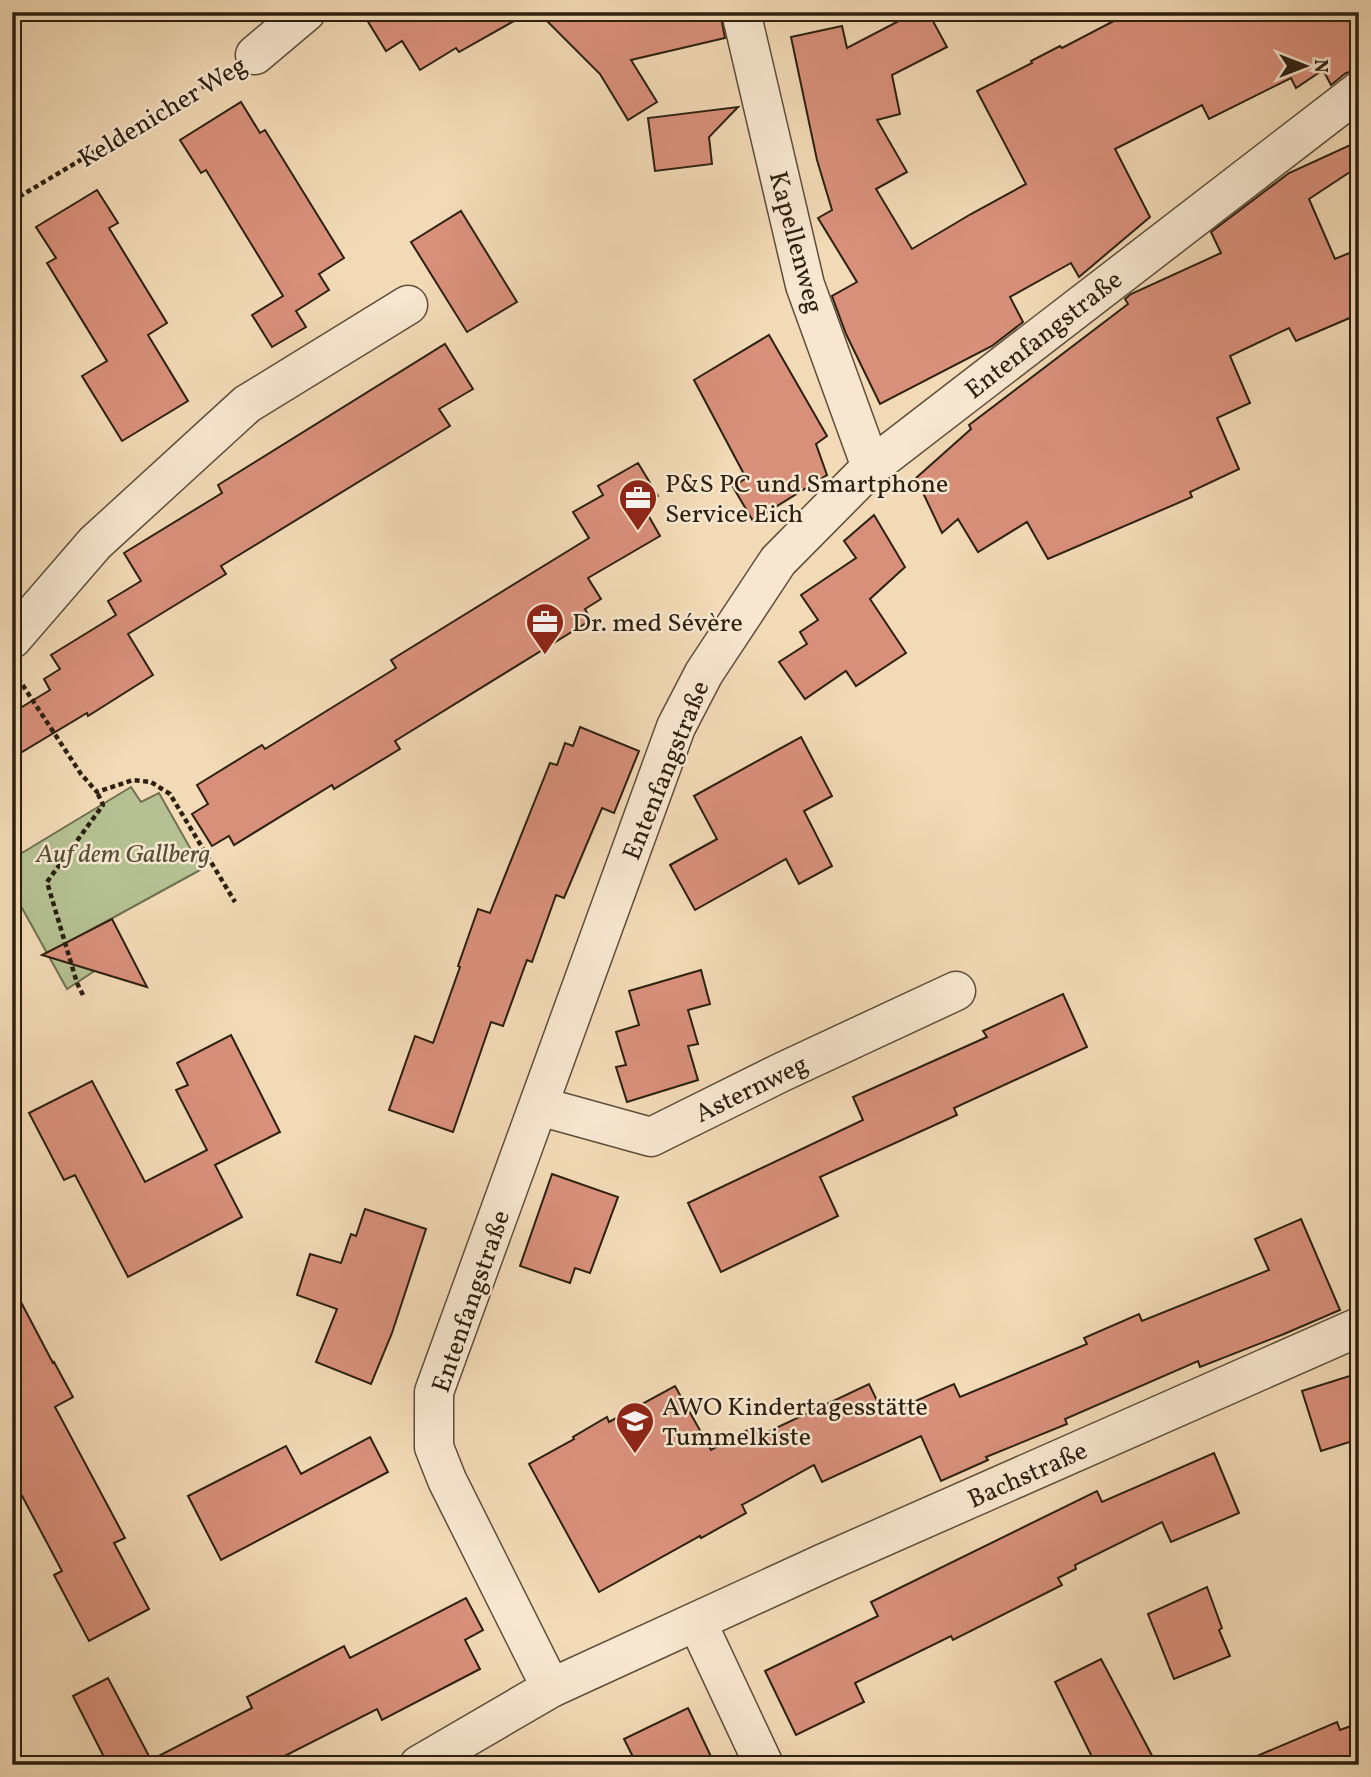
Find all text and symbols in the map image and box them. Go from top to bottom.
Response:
north arrow [1270,32,1340,102]
street label: Keldenicher Weg [72,48,254,177]
text: N [1307,59,1333,73]
street label: Kapellenweg [759,168,831,318]
street label: Entenfangstraße [958,263,1130,408]
place label: P&S PC und Smartphone Service Eich [665,467,948,533]
office icon: P&S PC und Smartphone Service Eich [617,477,659,532]
office icon: Dr. med Sévère [524,601,566,656]
place label: Dr. med Sévère [572,606,743,642]
street label: Entenfangstraße [614,676,719,866]
park label: Auf dem Gallberg [35,837,210,873]
street label: Asternweg [689,1047,814,1133]
street label: Entenfangstraße [424,1206,520,1398]
place label: AWO Kindertagesstätte Tummelkiste [662,1390,928,1456]
school or university icon: AWO Kindertagesstätte Tummelkiste [614,1400,656,1455]
street label: Bachstraße [962,1433,1093,1518]

